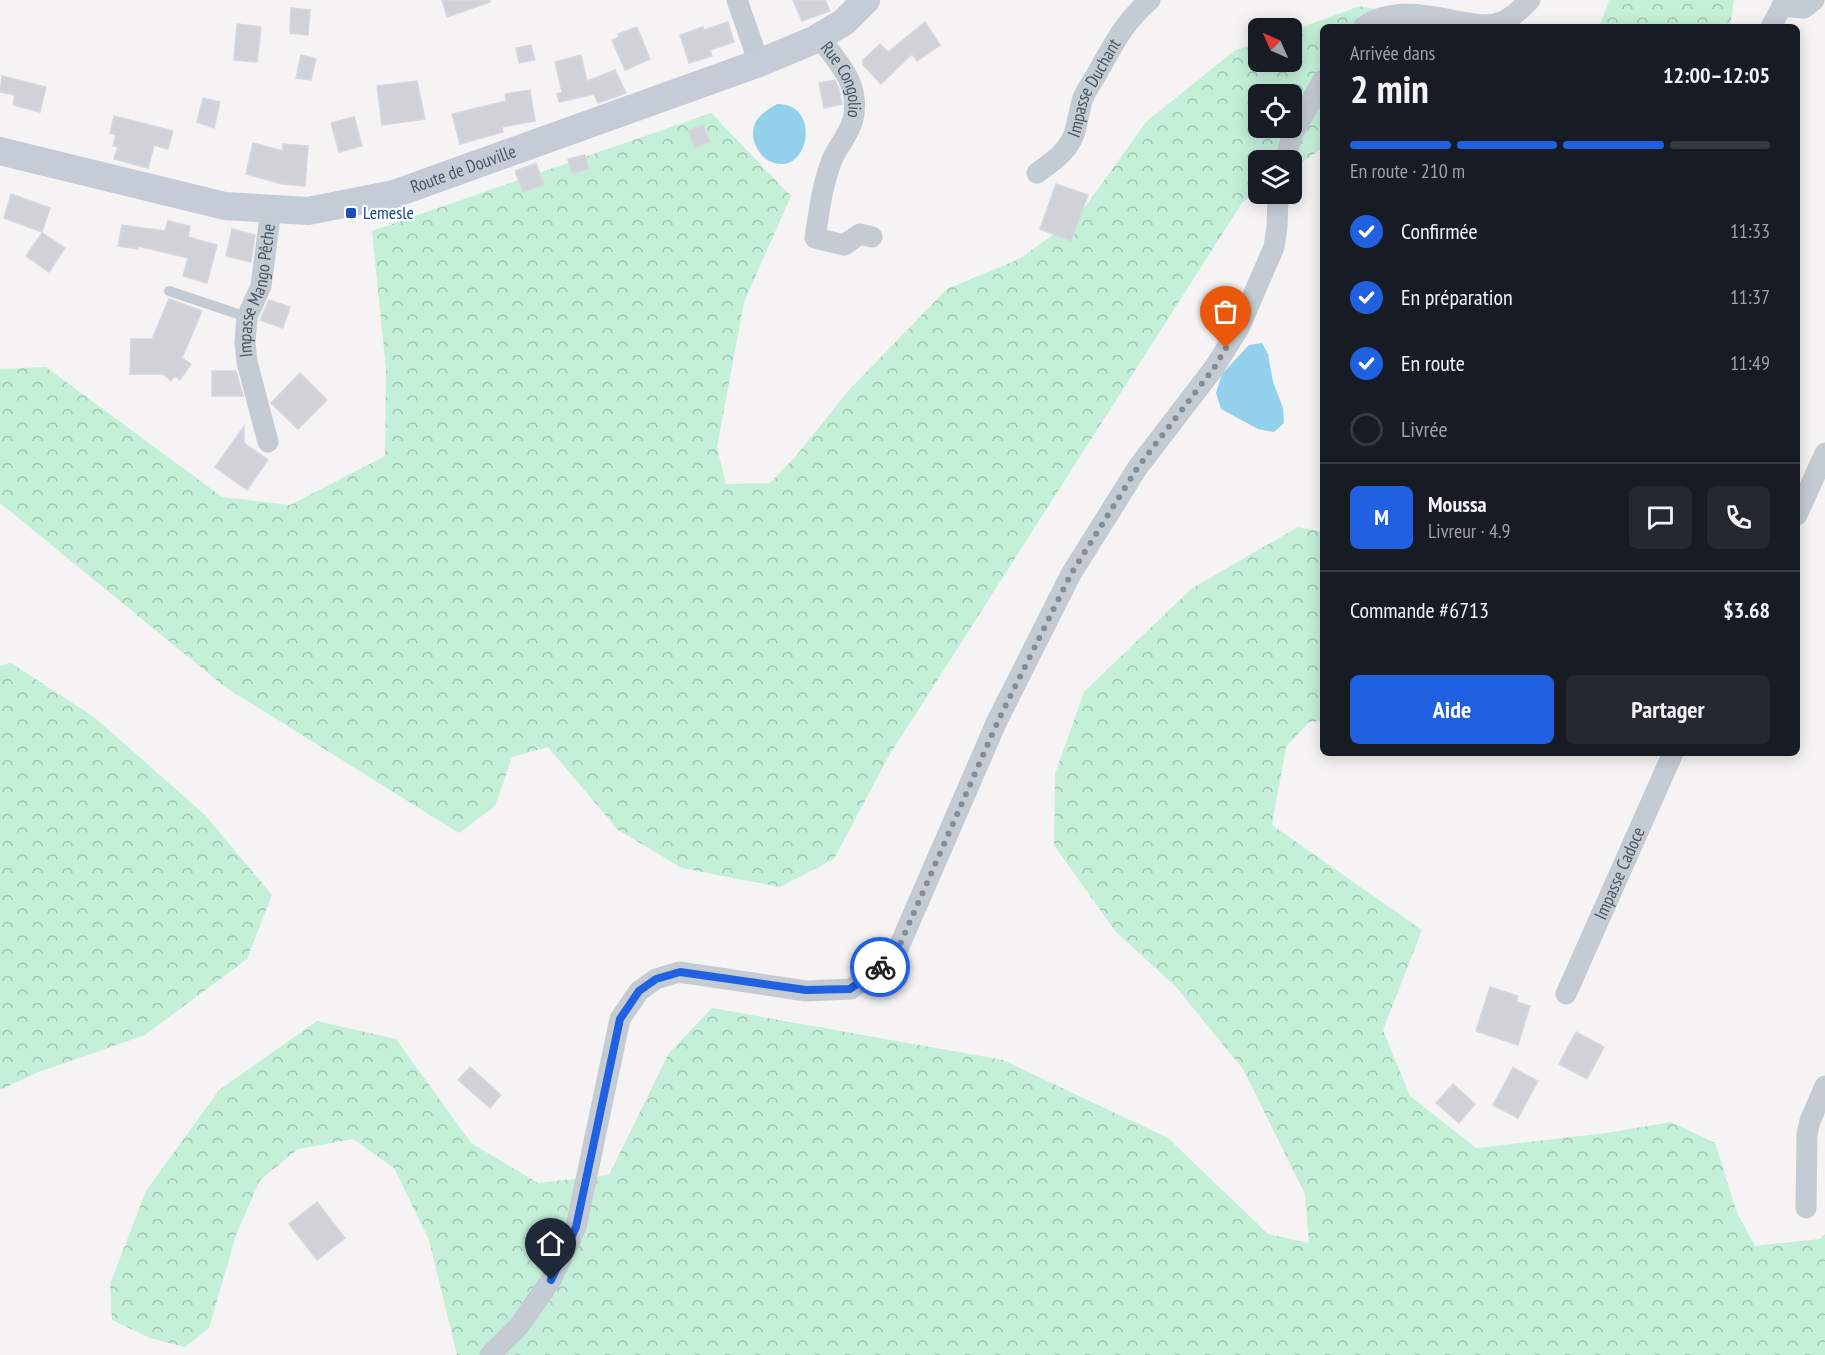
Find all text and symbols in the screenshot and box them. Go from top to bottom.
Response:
north arrow [1248,18,1302,72]
map controls [1248,18,1302,204]
street label: Impasse Duchant [1062,34,1125,140]
street label: Rue Congolio [816,36,867,120]
text: Arrivée dans [1350,40,1435,66]
text: 12:00–12:05 [1663,61,1770,89]
text: 2 min [1350,63,1429,114]
button: locate [1248,84,1302,138]
street label: Route de Douville [407,139,519,198]
button: layers [1248,150,1302,204]
text: En route · 210 m [1350,158,1465,184]
place label: Lemesle [363,201,414,224]
marker: Lemesle [344,206,358,220]
icon: check [1350,215,1383,248]
text: Confirmée [1401,217,1478,245]
text: 11:33 [1730,218,1770,244]
street label: Impasse Mango Pêche [233,222,280,358]
icon: check [1350,281,1383,314]
text: En préparation [1401,283,1513,311]
text: 11:37 [1730,284,1770,310]
pin [1200,286,1251,348]
icon: bag [1209,295,1242,328]
icon: check [1350,347,1383,380]
text: En route [1401,349,1465,377]
text: 11:49 [1730,350,1770,376]
text: Livrée [1401,415,1447,443]
button: chat [1629,486,1692,549]
button: phone [1707,486,1770,549]
text: Moussa [1428,490,1487,518]
text: M [1374,503,1389,531]
text: Livreur · 4.9 [1428,518,1511,544]
text: Commande #6713 [1350,596,1489,624]
text: $3.68 [1723,596,1770,624]
button: Aide [1350,675,1554,744]
button: Partager [1566,675,1770,744]
street label: Impasse Cadoce [1589,823,1650,923]
courier [850,937,910,997]
icon: bike [864,951,897,984]
pin [525,1218,576,1280]
icon: home [534,1227,567,1260]

